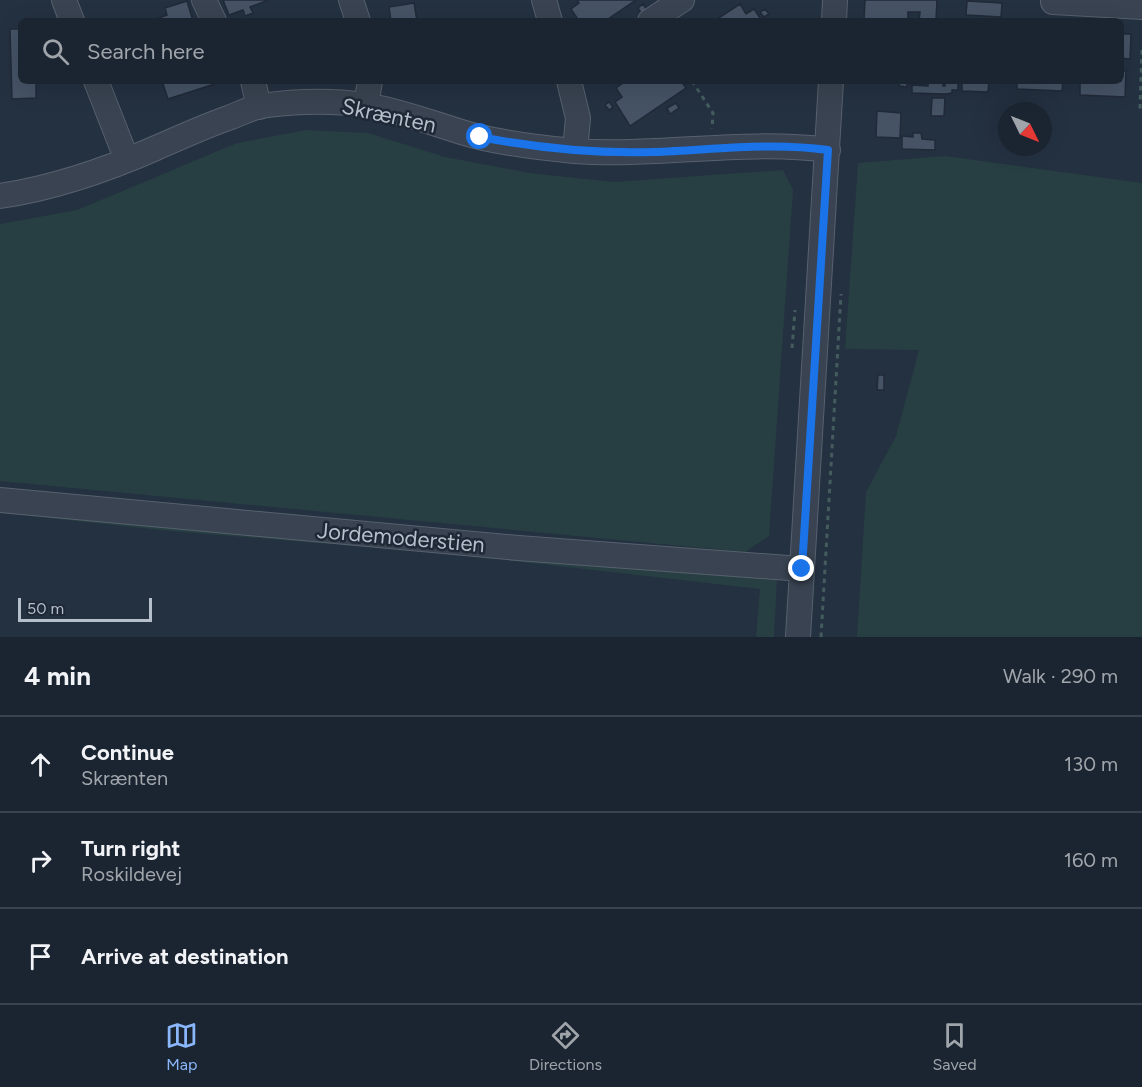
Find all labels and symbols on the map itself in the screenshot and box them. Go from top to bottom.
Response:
street label: Skrænten [339,92,439,139]
north arrow [998,102,1052,156]
route start [466,123,492,149]
street label: Jordemoderstien [316,517,486,558]
route end [788,555,814,581]
scale bar [18,595,152,622]

